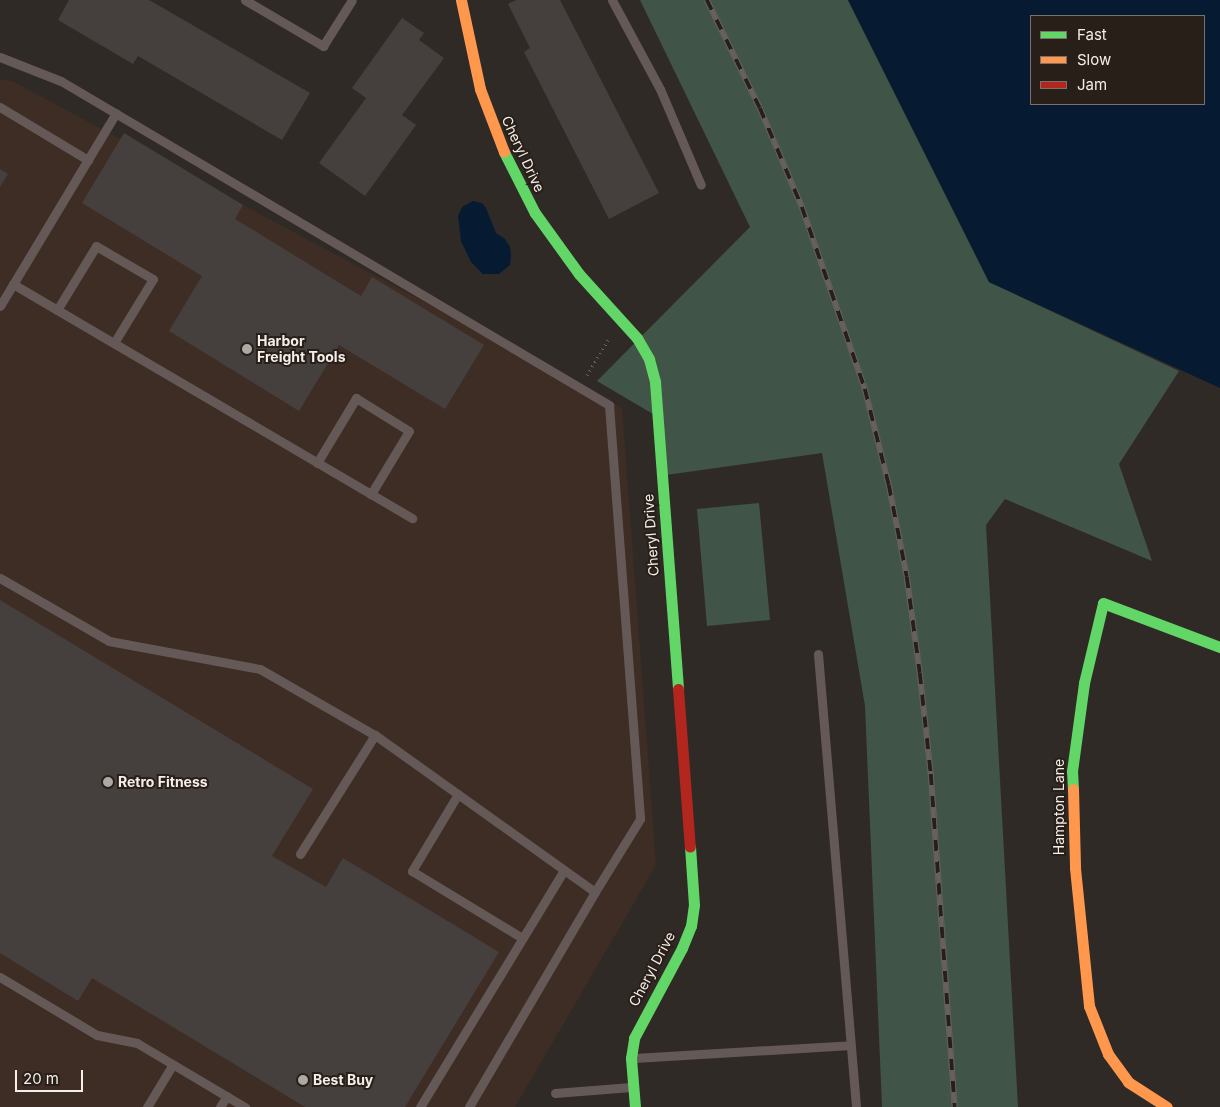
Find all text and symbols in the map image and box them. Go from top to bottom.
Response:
legend [1030,15,1205,105]
text: Fast [1077,25,1107,44]
text: Slow [1077,50,1111,69]
text: Jam [1077,75,1107,94]
street label: Cheryl Drive [498,113,548,195]
place label: Harbor Freight Tools [257,333,345,366]
marker: Harbor Freight Tools [241,343,253,355]
street label: Cheryl Drive [640,493,662,577]
street label: Hampton Lane [1051,759,1067,855]
place label: Retro Fitness [118,774,208,790]
marker: Retro Fitness [102,776,114,788]
street label: Cheryl Drive [625,929,679,1009]
scale bar [18,1060,85,1092]
text: 20 m [23,1069,59,1088]
place label: Best Buy [313,1072,373,1088]
marker: Best Buy [297,1074,309,1086]

